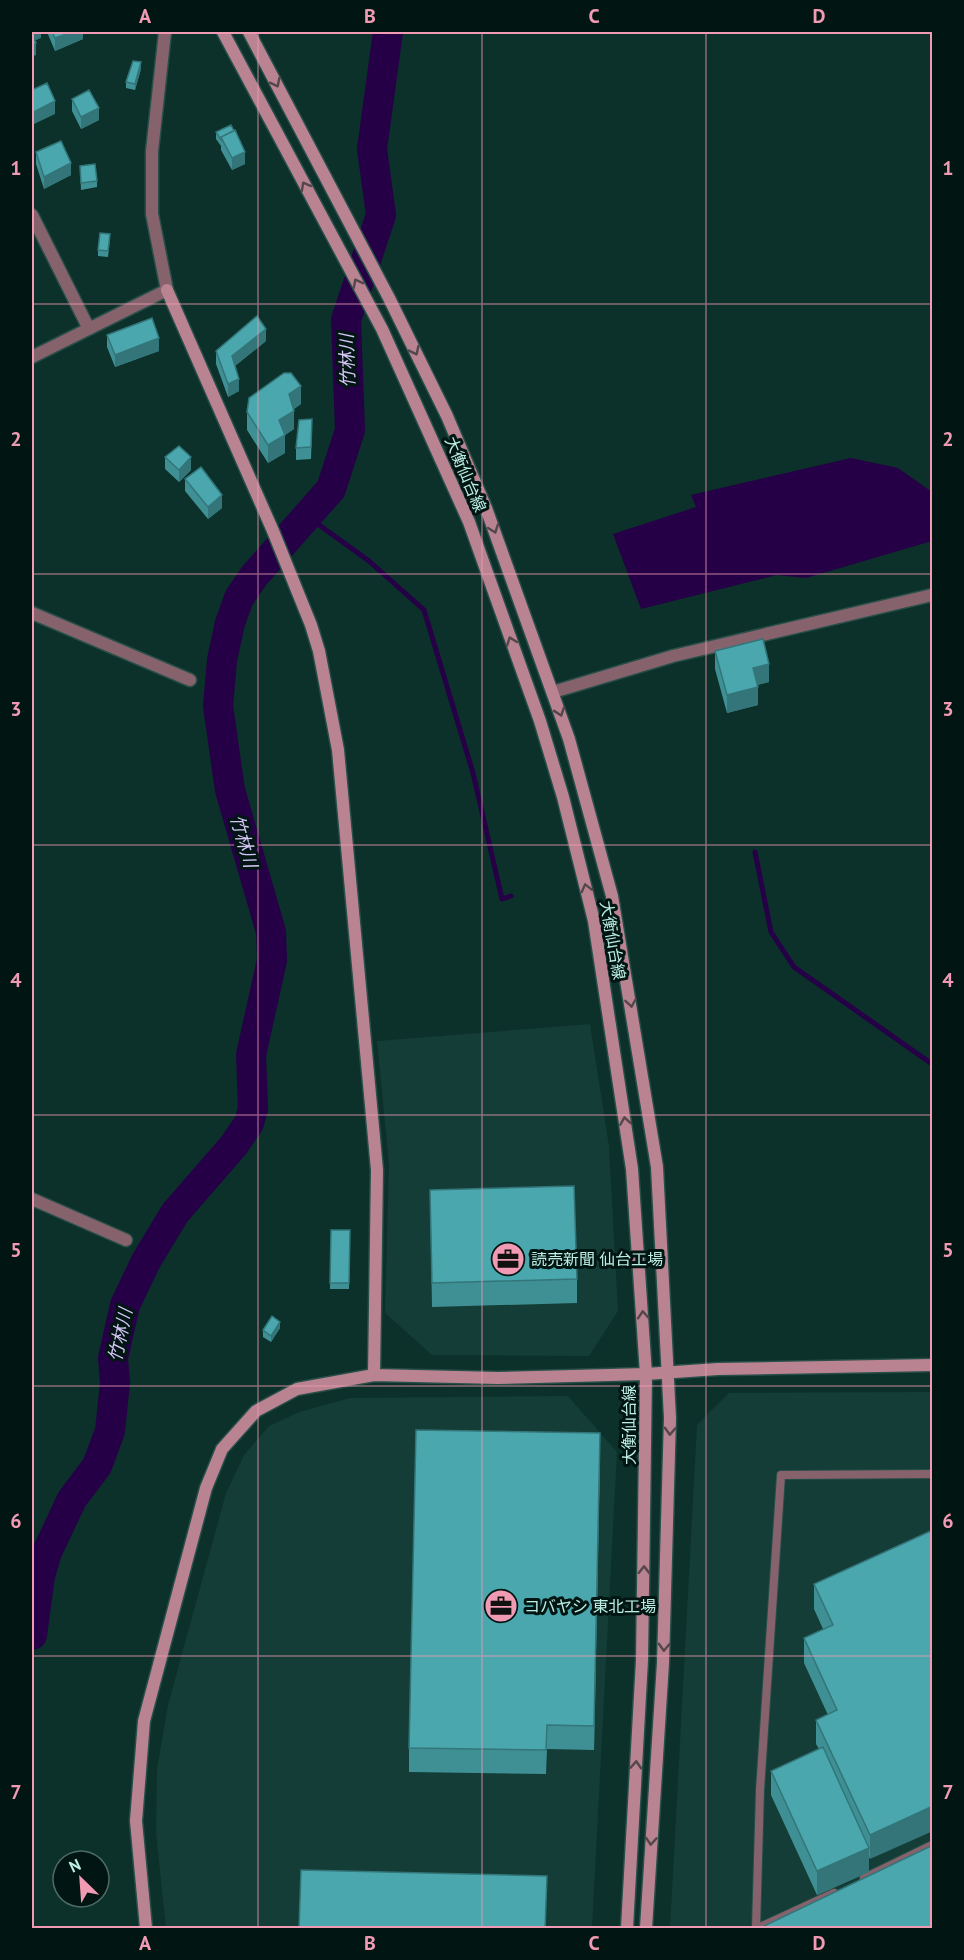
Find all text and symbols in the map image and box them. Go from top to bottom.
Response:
text: A [139,3,152,29]
text: B [364,3,376,29]
text: C [588,3,600,29]
text: D [813,3,826,29]
one-way arrow [269,77,280,88]
text: 1 [10,155,22,181]
text: 1 [942,155,954,181]
one-way arrow [301,182,312,192]
one-way arrow [353,278,365,289]
water label: 竹林川 [334,332,359,388]
one-way arrow [408,344,419,355]
text: 2 [10,426,22,452]
text: 2 [942,426,954,452]
street label: 大衡仙台線 [441,433,491,515]
one-way arrow [486,523,499,534]
one-way arrow [506,636,519,647]
text: 3 [10,696,22,722]
text: 3 [942,696,954,722]
one-way arrow [553,706,566,717]
water label: 竹林川 [226,812,263,872]
one-way arrow [580,883,593,893]
street label: 大衡仙台線 [596,899,630,981]
text: 4 [10,967,22,993]
text: 4 [942,967,954,993]
one-way arrow [624,998,637,1008]
one-way arrow [619,1117,632,1127]
text: 5 [10,1237,22,1263]
text: 5 [942,1237,954,1263]
office icon: 読売新聞 仙台工場 [490,1241,526,1277]
place label: 読売新聞 仙台工場 [531,1249,663,1269]
water label: 竹林川 [103,1304,137,1364]
one-way arrow [637,1311,650,1320]
street label: 大衡仙台線 [619,1385,639,1465]
one-way arrow [664,1426,676,1435]
text: 6 [10,1508,22,1534]
text: 6 [942,1508,954,1534]
one-way arrow [638,1566,650,1575]
office icon: コバヤシ 東北工場 [483,1588,519,1624]
place label: コバヤシ 東北工場 [524,1596,656,1616]
one-way arrow [657,1642,670,1651]
one-way arrow [630,1761,643,1770]
text: 7 [10,1779,22,1805]
text: 7 [942,1779,954,1805]
one-way arrow [645,1837,658,1846]
north arrow [51,1849,111,1909]
text: N [66,1854,84,1877]
text: A [139,1930,152,1956]
text: B [364,1930,376,1956]
text: C [588,1930,600,1956]
text: D [813,1930,826,1956]

